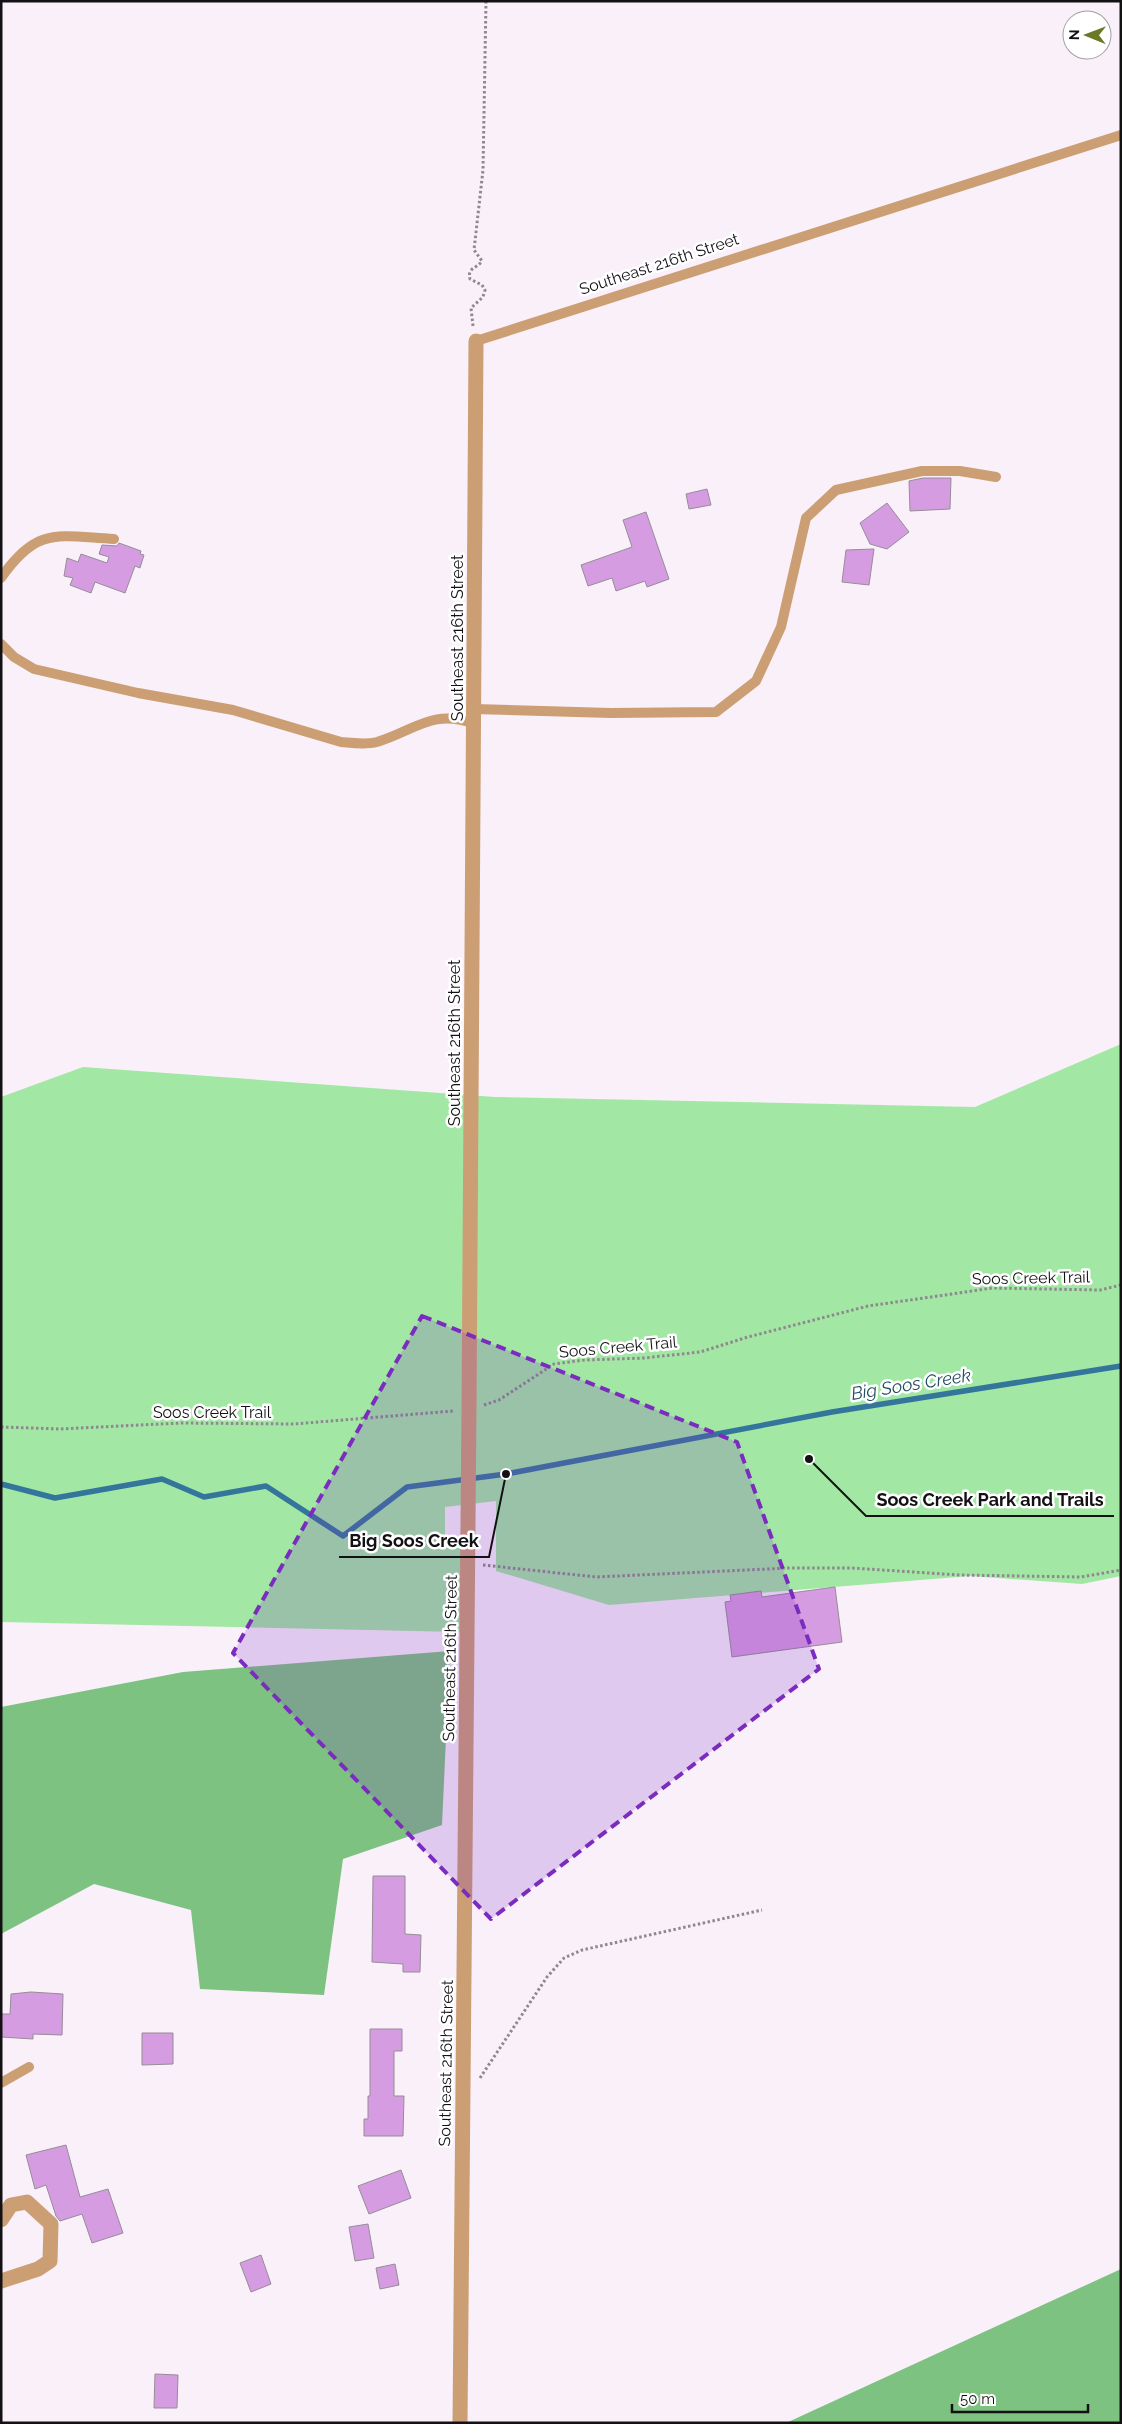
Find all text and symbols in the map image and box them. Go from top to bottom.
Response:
north arrow [1062,10,1112,60]
text: N [1066,29,1082,40]
street label: Southeast 216th Street [577,229,742,299]
street label: Southeast 216th Street [448,554,467,721]
street label: Southeast 216th Street [445,959,464,1126]
street label: Soos Creek Trail [972,1267,1091,1289]
street label: Soos Creek Trail [558,1332,678,1362]
water label: Big Soos Creek [850,1364,973,1404]
street label: Soos Creek Trail [153,1403,272,1422]
callout: Soos Creek Park and Trails [866,1483,1114,1516]
text: Soos Creek Park and Trails [876,1489,1104,1510]
callout: Big Soos Creek [339,1524,489,1557]
text: Big Soos Creek [349,1530,480,1551]
street label: Southeast 216th Street [439,1574,461,1741]
street label: Southeast 216th Street [435,1979,457,2146]
scale bar [952,2382,1088,2414]
text: 50 m [960,2390,995,2408]

